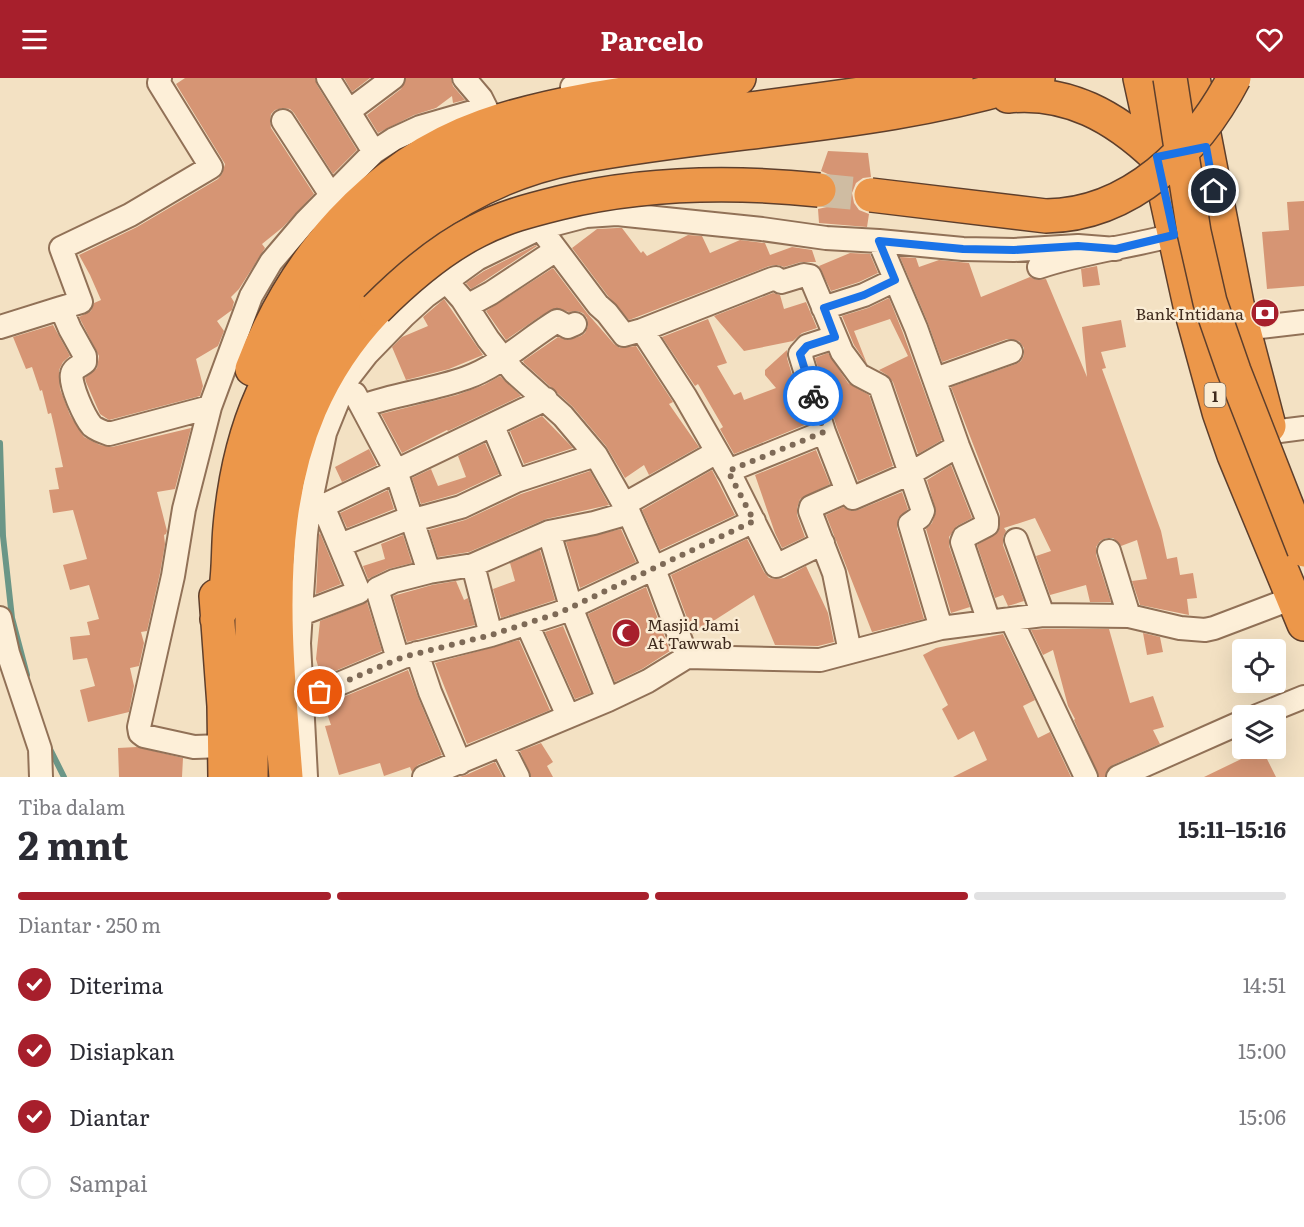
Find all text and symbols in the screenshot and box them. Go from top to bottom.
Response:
text: Parcelo [600,19,704,59]
icon: menu [18,23,51,56]
icon: heart [1253,23,1286,56]
pin [1188,165,1239,216]
icon: home [1197,174,1230,207]
bank icon: Bank Intidana [1249,297,1281,329]
place label: Bank Intidana [1136,301,1244,325]
courier [783,366,843,426]
icon: bike [797,380,830,413]
road number: 1 [1204,383,1226,407]
place label: Masjid Jami At Tawwab [647,612,739,654]
mosque icon: Masjid Jami At Tawwab [610,617,642,649]
map controls [1232,639,1286,759]
button: locate [1232,639,1286,693]
pin [294,666,345,717]
icon: bag [303,675,336,708]
button: layers [1232,705,1286,759]
text: Tiba dalam [18,791,125,821]
text: 15:11–15:16 [1178,812,1286,845]
text: 2 mnt [18,814,129,872]
text: Diantar · 250 m [18,909,161,939]
icon: check [18,968,51,1001]
text: Diterima [69,968,163,1001]
text: 14:51 [1243,969,1286,999]
icon: check [18,1034,51,1067]
text: Disiapkan [69,1034,175,1067]
text: 15:00 [1238,1035,1286,1065]
icon: check [18,1100,51,1133]
text: Diantar [69,1100,149,1133]
text: 15:06 [1239,1101,1286,1131]
text: Sampai [69,1166,147,1199]

